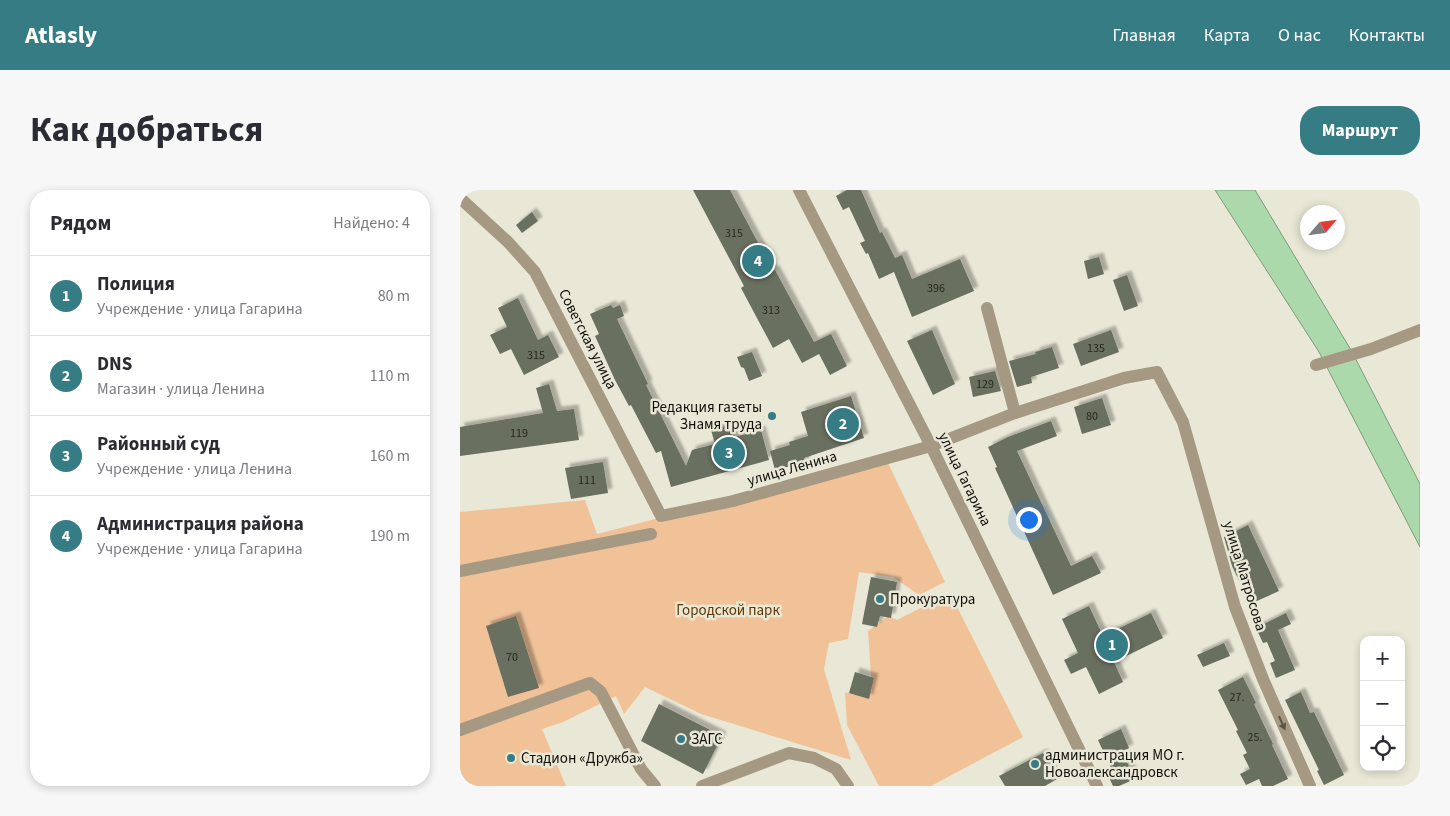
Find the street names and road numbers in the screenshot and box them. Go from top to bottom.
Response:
street label: Советская улица [553,285,622,393]
street label: улица Гагарина [933,429,996,530]
street label: улица Ленина [745,446,839,491]
street label: улица Матросова [1218,519,1271,634]

